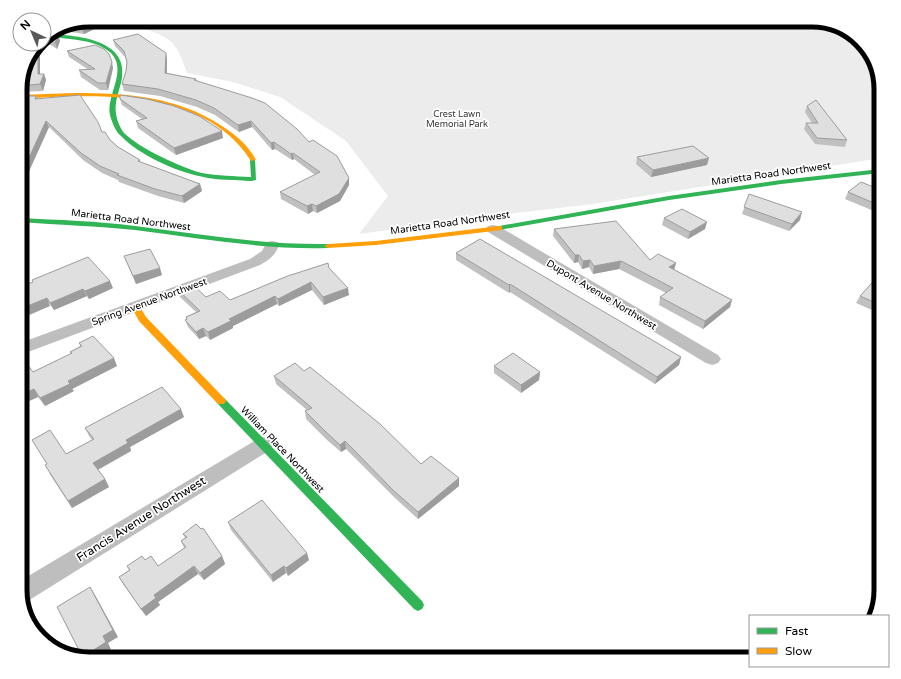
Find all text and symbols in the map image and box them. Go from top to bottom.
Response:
north arrow [12,12,52,52]
text: N [18,17,33,33]
park label: Crest Lawn Memorial Park [426,109,488,130]
street label: Marietta Road Northwest [711,160,832,188]
street label: Marietta Road Northwest [70,207,192,233]
street label: Marietta Road Northwest [390,209,511,237]
street label: Dupont Avenue Northwest [544,257,659,333]
street label: Spring Avenue Northwest [90,275,209,328]
street label: William Place Northwest [238,404,327,495]
street label: Francis Avenue Northwest [74,473,208,565]
legend [749,615,889,667]
text: Fast [785,624,809,638]
text: Slow [785,644,812,658]

